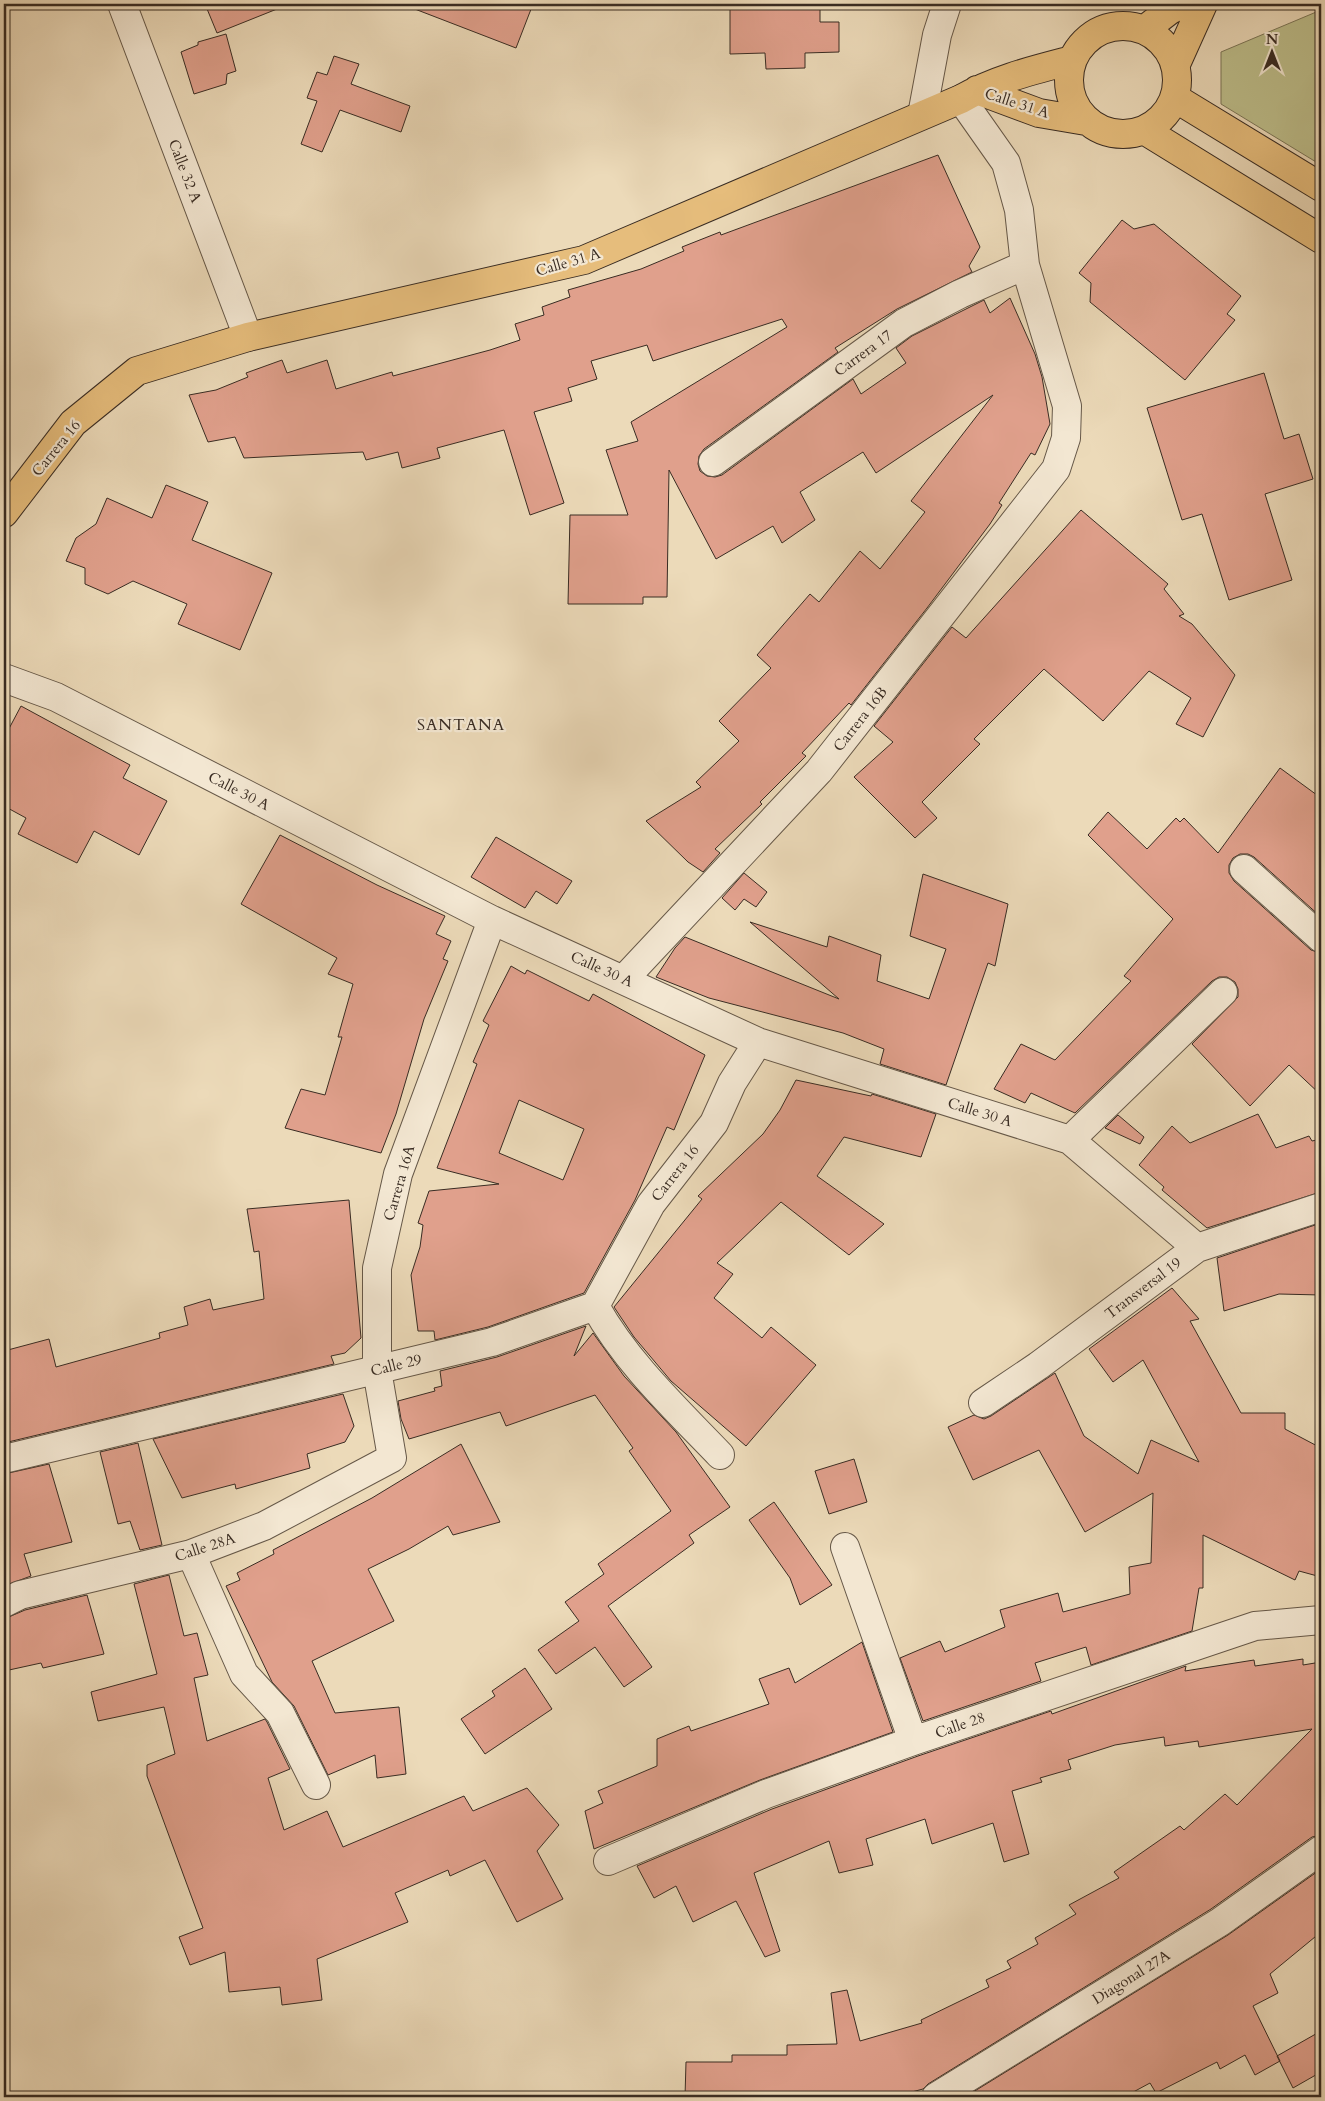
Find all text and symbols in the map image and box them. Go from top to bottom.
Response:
north arrow [1248,28,1298,78]
text: N [1266,30,1278,49]
street label: Calle 31 A [982,83,1052,123]
street label: Calle 32 A [164,136,206,206]
street label: Calle 31 A [533,243,603,281]
street label: Carrera 17 [830,325,896,381]
street label: Carrera 16 [27,415,85,480]
street label: Carrera 16B [828,682,892,756]
district label: SANTANA [417,714,505,736]
street label: Calle 30 A [205,767,273,815]
street label: Calle 30 A [568,946,637,992]
street label: Calle 30 A [945,1093,1015,1131]
street label: Carrera 16 [646,1140,704,1206]
street label: Carrera 16A [379,1143,419,1223]
street label: Transversal 19 [1101,1252,1186,1323]
street label: Calle 29 [368,1349,424,1381]
street label: Calle 28A [172,1528,238,1566]
street label: Calle 28 [932,1707,988,1743]
street label: Diagonal 27A [1088,1945,1174,2009]

